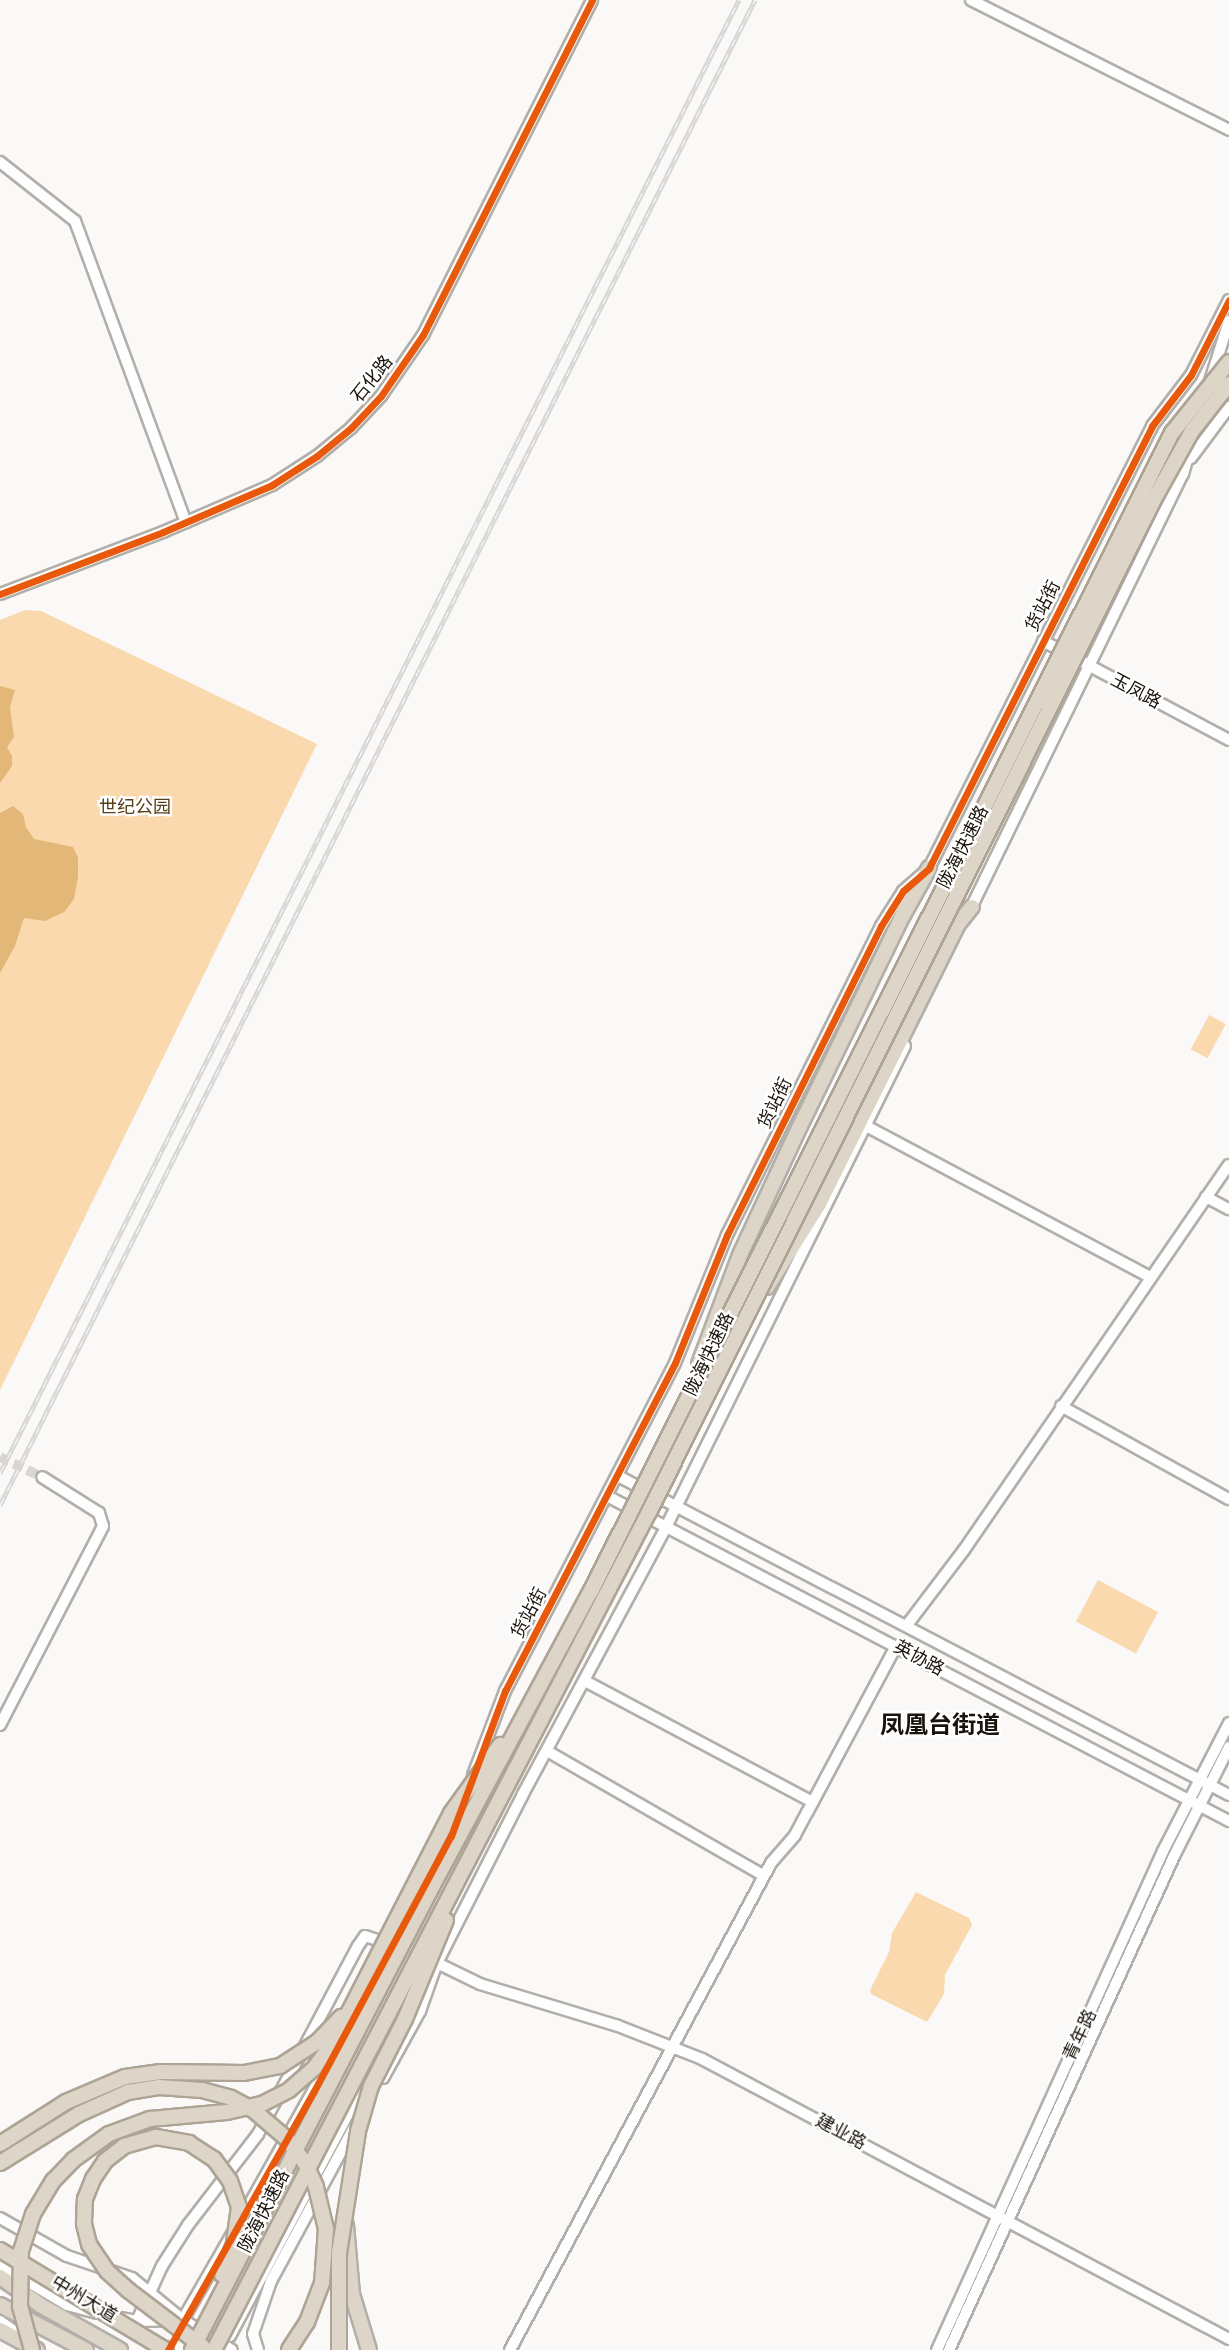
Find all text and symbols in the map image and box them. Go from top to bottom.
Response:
street label: 石化路 [347,351,397,407]
street label: 货站街 [1021,577,1065,635]
street label: 玉凤路 [1107,669,1165,713]
park label: 世纪公园 [99,796,171,818]
street label: 陇海快速路 [933,802,993,892]
street label: 货站街 [753,1074,797,1132]
street label: 陇海快速路 [680,1309,738,1399]
street label: 货站街 [507,1584,551,1642]
street label: 英协路 [890,1636,948,1680]
district label: 凤凰台街道 [880,1712,1000,1740]
street label: 青年路 [1059,2006,1101,2064]
street label: 建业路 [812,2110,870,2154]
street label: 陇海快速路 [234,2166,294,2256]
street label: 中州大道 [48,2271,120,2327]

